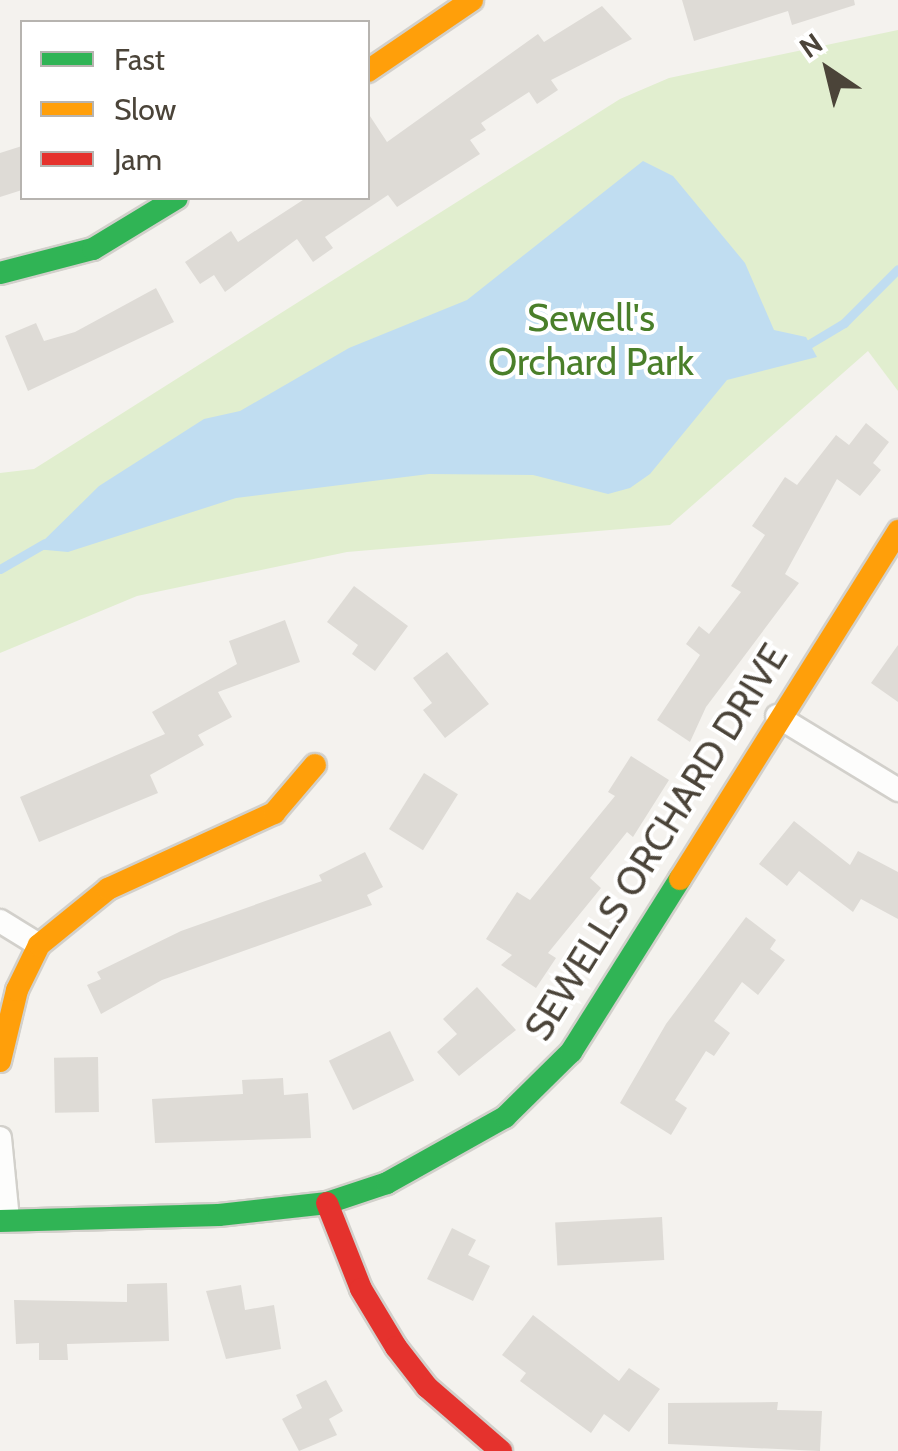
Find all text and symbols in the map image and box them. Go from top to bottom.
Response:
legend [20,20,370,200]
north arrow [778,20,878,120]
text: N [793,26,829,65]
text: Fast [114,41,165,78]
text: Slow [114,91,176,128]
text: Jam [114,141,162,178]
park label: Sewell's Orchard Park [488,295,694,384]
street label: SEWELLS ORCHARD DRIVE [515,636,797,1048]

